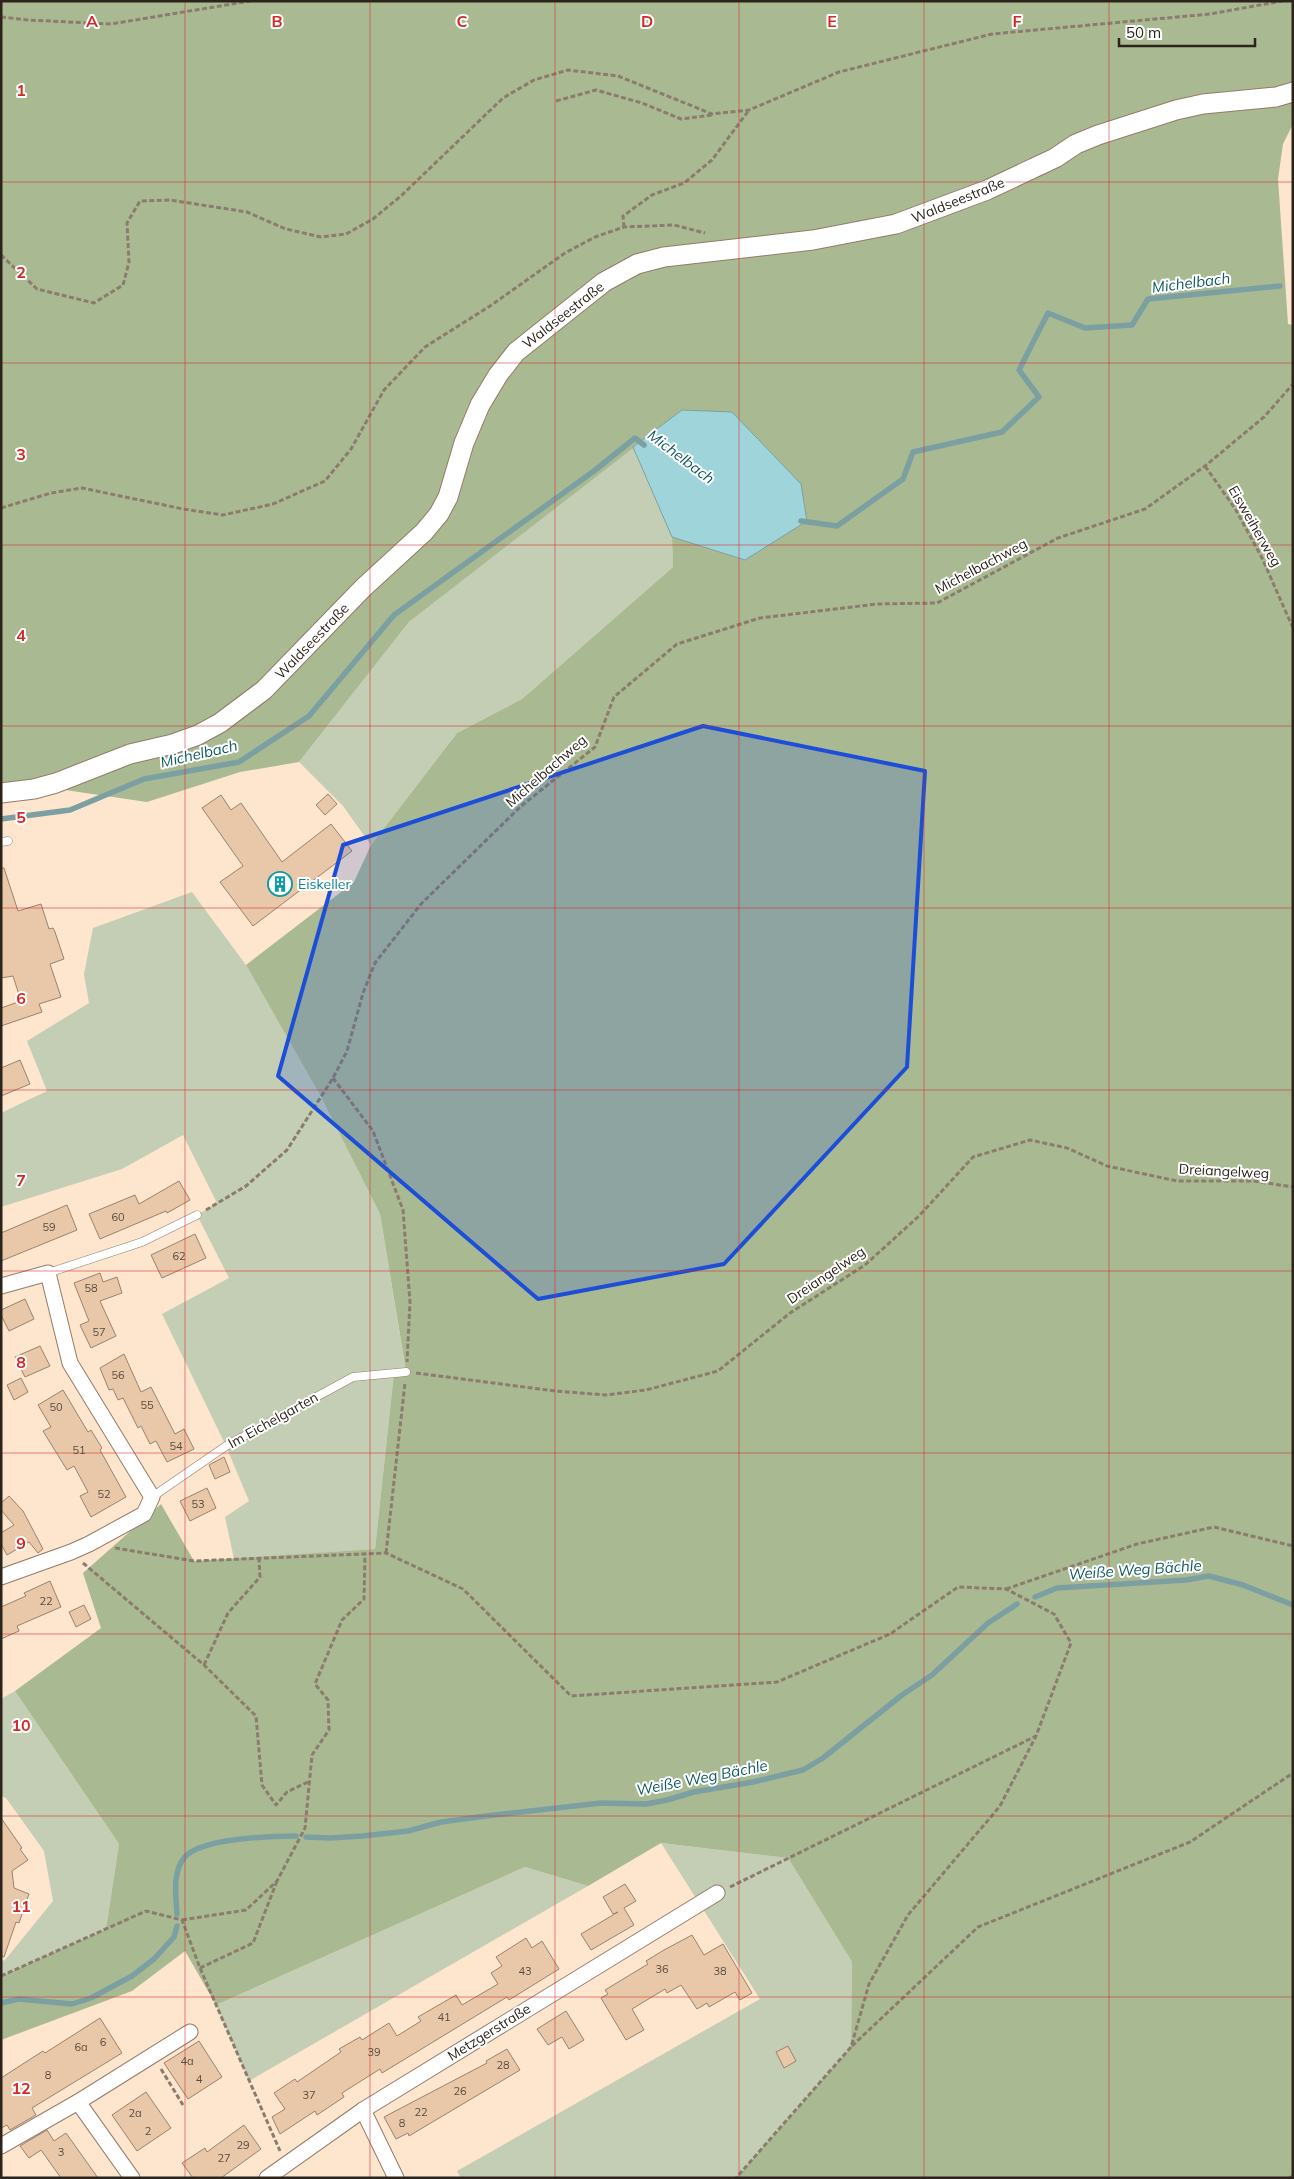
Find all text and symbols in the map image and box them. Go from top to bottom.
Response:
text: A [86,11,98,31]
text: B [271,11,283,31]
text: C [457,11,468,31]
text: D [641,11,653,31]
text: E [827,11,837,31]
text: F [1012,11,1022,31]
scale bar [1119,15,1255,47]
text: 50 m [1126,23,1161,42]
text: 1 [16,80,26,100]
street label: Waldseestraße [909,173,1007,227]
text: 2 [16,262,26,282]
water label: Michelbach [1151,268,1231,297]
street label: Waldseestraße [519,278,607,352]
water label: Michelbach [644,425,719,488]
text: 3 [16,444,26,464]
street label: Eisweiherweg [1224,482,1286,570]
street label: Michelbachweg [932,534,1030,598]
street label: Waldseestraße [271,599,353,683]
text: 4 [16,625,26,645]
street label: Michelbachweg [502,731,590,811]
water label: Michelbach [158,735,240,772]
text: 5 [16,807,26,827]
building icon: Eiskeller [267,871,293,897]
place label: Eiskeller [298,875,351,893]
text: 6 [16,988,26,1008]
street label: Dreiangelweg [1178,1160,1270,1182]
text: 7 [16,1170,26,1190]
house number: 60 [111,1210,125,1224]
house number: 59 [42,1220,56,1234]
street label: Dreiangelweg [783,1242,869,1308]
house number: 62 [172,1249,186,1263]
house number: 58 [84,1281,98,1295]
house number: 57 [92,1325,106,1339]
text: 8 [16,1352,26,1372]
house number: 56 [111,1368,125,1382]
street label: Im Eichelgarten [225,1388,321,1452]
house number: 55 [140,1398,154,1412]
house number: 50 [49,1400,63,1414]
house number: 54 [169,1439,183,1453]
house number: 51 [72,1443,86,1457]
house number: 52 [97,1487,111,1501]
house number: 53 [191,1497,205,1511]
text: 9 [16,1533,26,1553]
water label: Weiße Weg Bächle [1068,1555,1202,1584]
house number: 22 [39,1594,53,1608]
text: 10 [11,1715,31,1735]
water label: Weiße Weg Bächle [635,1755,769,1800]
text: 11 [11,1896,31,1916]
house number: 36 [655,1962,669,1976]
house number: 43 [518,1964,532,1978]
house number: 38 [713,1964,727,1978]
street label: Metzgerstraße [444,1999,534,2065]
house number: 41 [437,2010,451,2024]
house number: 6 [100,2035,107,2049]
house number: 6a [74,2040,88,2054]
house number: 39 [367,2045,381,2059]
house number: 4a [180,2054,194,2068]
house number: 28 [496,2058,510,2072]
house number: 8 [45,2068,52,2082]
house number: 4 [196,2072,203,2086]
text: 12 [11,2078,31,2098]
house number: 26 [453,2084,467,2098]
house number: 37 [302,2088,316,2102]
house number: 22 [414,2105,428,2119]
house number: 2a [128,2106,142,2120]
house number: 8 [399,2116,406,2130]
house number: 2 [145,2124,152,2138]
house number: 29 [236,2138,250,2152]
house number: 3 [58,2145,64,2159]
house number: 27 [217,2151,231,2165]

